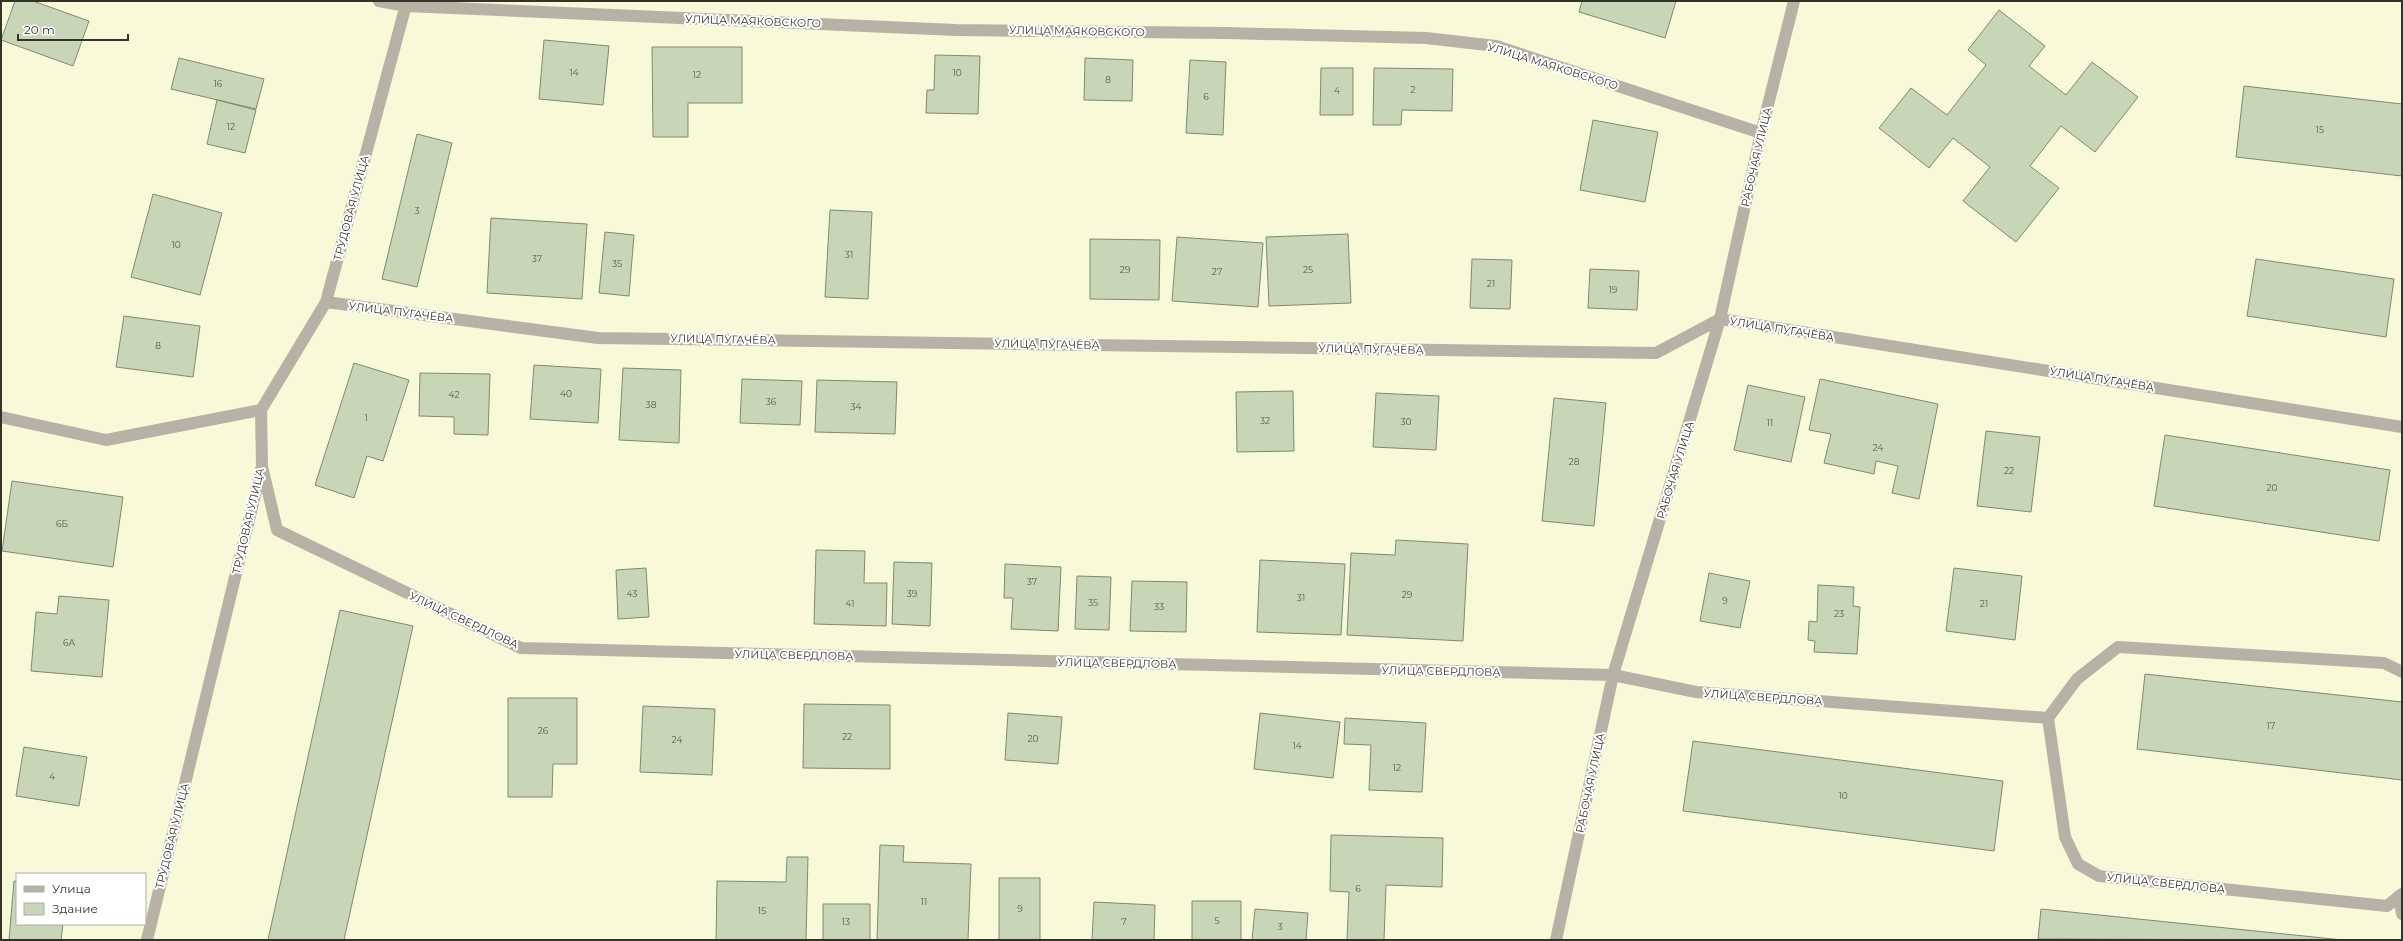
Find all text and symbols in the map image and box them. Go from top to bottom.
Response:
street label: УЛИЦА МАЯКОВСКОГО [685,12,821,30]
scale bar [18,16,128,42]
text: 20 m [24,22,55,37]
street label: УЛИЦА МАЯКОВСКОГО [1009,23,1145,39]
street label: УЛИЦА МАЯКОВСКОГО [1486,39,1620,93]
house number: 14 [569,67,579,78]
house number: 10 [952,67,962,78]
house number: 12 [693,69,701,80]
house number: 8 [1105,74,1111,85]
house number: 16 [214,78,223,89]
house number: 2 [1410,84,1416,95]
house number: 4 [1334,85,1340,96]
house number: 6 [1203,91,1209,102]
street label: РАБОЧАЯ УЛИЦА [1738,105,1774,208]
house number: 12 [227,121,235,132]
house number: 15 [2316,124,2324,135]
street label: ТРУДОВАЯ УЛИЦА [330,153,372,262]
house number: 3 [414,205,420,216]
house number: 10 [171,239,181,250]
house number: 31 [845,249,853,260]
house number: 37 [532,253,542,264]
house number: 35 [612,258,622,269]
house number: 29 [1120,264,1131,275]
house number: 25 [1303,264,1313,275]
house number: 27 [1212,266,1222,277]
house number: 21 [1487,278,1495,289]
house number: 19 [1609,284,1618,295]
street label: УЛИЦА ПУГАЧЁВА [348,299,455,325]
street label: УЛИЦА ПУГАЧЁВА [1729,314,1836,344]
street label: УЛИЦА ПУГАЧЁВА [670,331,777,347]
street label: УЛИЦА ПУГАЧЁВА [994,336,1101,352]
house number: 8 [155,340,161,351]
street label: УЛИЦА ПУГАЧЁВА [1318,341,1425,357]
street label: УЛИЦА ПУГАЧЁВА [2049,364,2156,394]
house number: 40 [560,388,572,399]
house number: 42 [448,389,460,400]
house number: 36 [766,396,777,407]
house number: 38 [646,399,657,410]
house number: 34 [850,401,862,412]
house number: 1 [364,412,368,423]
house number: 32 [1260,415,1270,426]
house number: 30 [1400,416,1412,427]
house number: 11 [1767,417,1773,428]
street label: РАБОЧАЯ УЛИЦА [1653,419,1697,521]
house number: 24 [1873,442,1883,453]
house number: 28 [1569,456,1580,467]
house number: 22 [2004,465,2014,476]
street label: ТРУДОВАЯ УЛИЦА [229,466,267,575]
house number: 20 [2266,482,2278,493]
house number: 6Б [56,518,68,529]
house number: 37 [1027,576,1037,587]
house number: 43 [627,588,637,599]
house number: 39 [907,588,918,599]
street label: УЛИЦА СВЕРДЛОВА [407,589,522,652]
house number: 29 [1402,589,1413,600]
house number: 31 [1297,592,1305,603]
house number: 9 [1722,595,1728,606]
house number: 35 [1088,597,1098,608]
house number: 41 [846,598,854,609]
house number: 21 [1980,598,1988,609]
house number: 33 [1154,601,1164,612]
house number: 23 [1834,608,1844,619]
house number: 6А [63,637,75,648]
street label: УЛИЦА СВЕРДЛОВА [734,647,854,663]
street label: УЛИЦА СВЕРДЛОВА [1057,655,1177,671]
street label: УЛИЦА СВЕРДЛОВА [1381,663,1501,679]
street label: УЛИЦА СВЕРДЛОВА [1703,686,1824,708]
house number: 17 [2267,720,2275,731]
house number: 26 [538,725,549,736]
house number: 22 [842,731,852,742]
street label: РАБОЧАЯ УЛИЦА [1573,731,1608,834]
house number: 20 [1027,733,1039,744]
house number: 24 [672,734,682,745]
house number: 14 [1292,740,1302,751]
house number: 12 [1393,762,1401,773]
house number: 4 [49,771,55,782]
street label: ТРУДОВАЯ УЛИЦА [152,781,192,890]
house number: 10 [1838,790,1848,801]
street label: УЛИЦА СВЕРДЛОВА [2106,870,2227,896]
legend [16,873,146,925]
text: Улица [52,881,91,896]
house number: 6 [1355,883,1361,894]
house number: 11 [921,896,927,907]
text: Здание [52,901,98,916]
house number: 9 [1017,903,1023,914]
house number: 15 [758,905,766,916]
house number: 5 [1214,915,1220,926]
house number: 13 [842,916,850,927]
house number: 7 [1121,916,1127,927]
house number: 3 [1277,921,1283,932]

